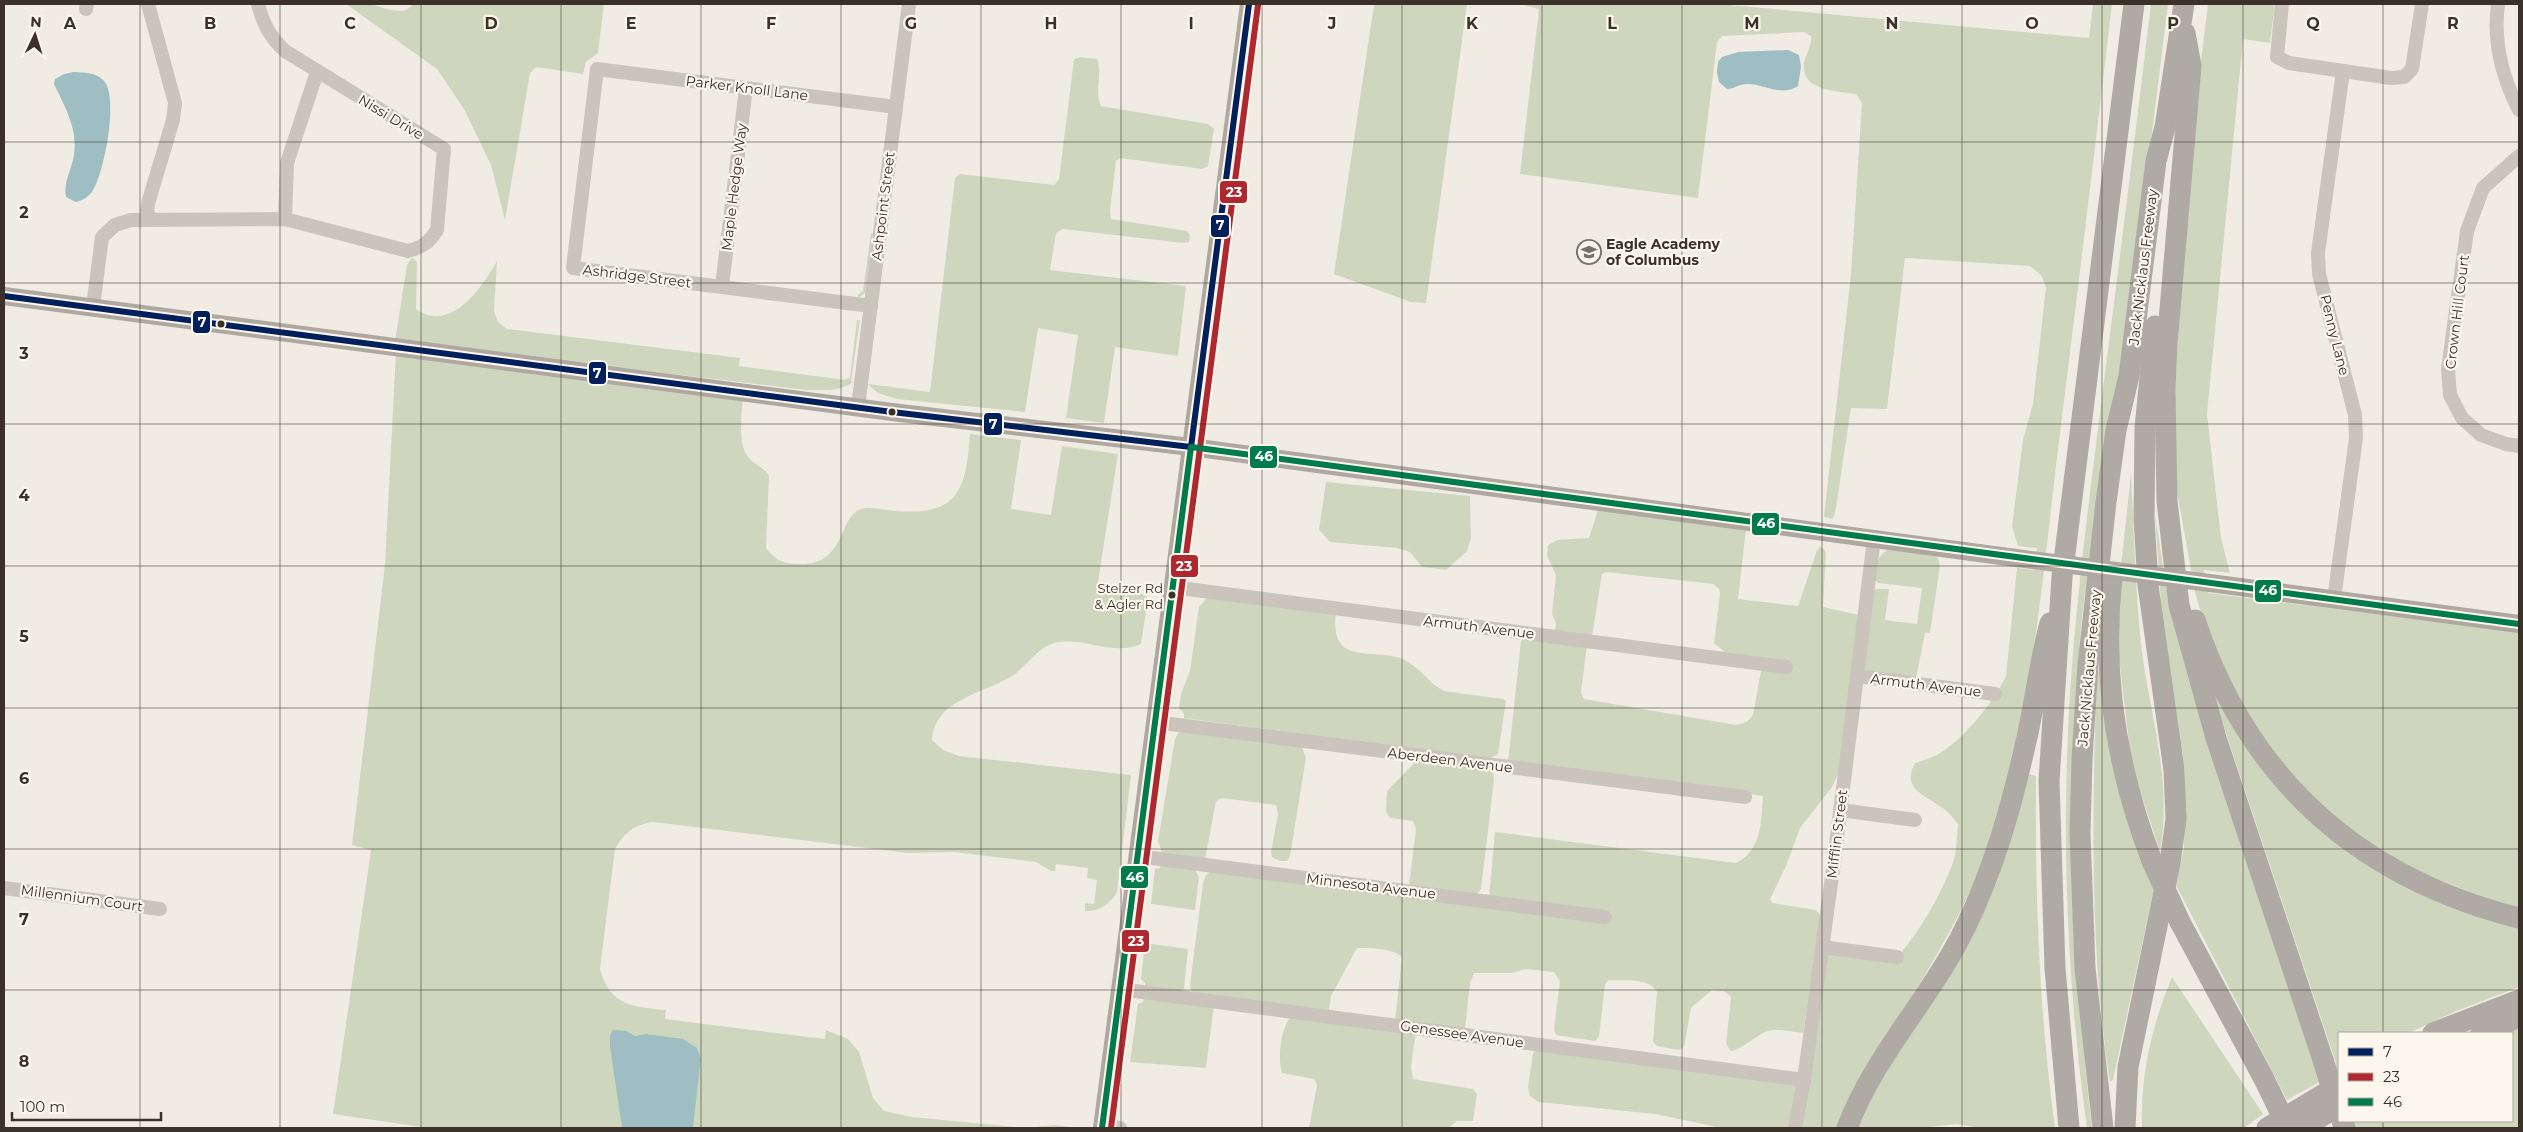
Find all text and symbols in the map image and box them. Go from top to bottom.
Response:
north arrow [10,10,60,60]
text: N [30,13,42,31]
text: A [63,14,77,33]
text: B [204,14,216,33]
text: C [344,14,356,33]
text: D [484,14,498,33]
text: E [626,14,636,33]
text: F [766,14,776,33]
text: G [905,14,917,33]
text: H [1045,14,1057,33]
text: I [1188,14,1194,33]
text: J [1327,14,1336,33]
text: K [1466,14,1479,33]
text: L [1607,14,1617,33]
text: M [1744,14,1760,33]
text: N [1886,14,1898,33]
text: O [2025,14,2039,33]
text: P [2167,14,2179,33]
text: Q [2306,14,2320,33]
text: R [2447,14,2459,33]
street label: Parker Knoll Lane [685,72,809,104]
street label: Nissi Drive [355,91,427,143]
street label: Maple Hedge Way [717,122,751,252]
street label: Ashpoint Street [867,150,899,261]
line badge: 23 [1219,180,1248,204]
text: 23 [1226,183,1242,201]
street label: Jack Nicklaus Freeway [2124,188,2162,347]
text: 2 [19,203,29,222]
line badge: 7 [1210,214,1230,238]
text: 7 [1216,216,1225,234]
place label: Eagle Academy of Columbus [1606,235,1721,269]
school or university icon: Eagle Academy of Columbus [1576,239,1602,265]
street label: Crown Hill Court [2441,254,2473,370]
street label: Ashridge Street [582,260,693,292]
street label: Penny Lane [2316,293,2354,377]
line badge: 7 [192,310,211,334]
text: 7 [198,313,207,331]
unlabelled marker [216,319,226,329]
text: 3 [18,344,29,363]
line badge: 7 [588,361,607,385]
text: 7 [593,364,602,382]
unlabelled marker [887,407,897,417]
line badge: 7 [983,412,1003,436]
text: 7 [989,415,998,433]
line badge: 46 [1249,445,1278,469]
text: 46 [1255,447,1273,465]
text: 4 [18,486,30,505]
line badge: 46 [1751,512,1780,536]
text: 46 [1757,514,1775,532]
line badge: 23 [1170,554,1199,578]
text: 23 [1176,557,1192,575]
line badge: 46 [2254,579,2282,603]
place label: Stelzer Rd & Agler Rd [1095,580,1163,612]
text: 46 [2259,581,2277,599]
street label: Jack Nicklaus Freeway [2073,589,2105,748]
marker: Stelzer Rd & Agler Rd [1167,590,1177,600]
street label: Armuth Avenue [1423,611,1535,643]
text: 5 [19,627,29,646]
street label: Armuth Avenue [1870,669,1982,701]
street label: Aberdeen Avenue [1386,743,1514,777]
text: 6 [19,769,29,788]
street label: Mifflin Street [1823,788,1851,880]
line badge: 46 [1120,865,1149,889]
text: 46 [1126,868,1144,886]
street label: Minnesota Avenue [1305,869,1437,903]
street label: Millennium Court [20,881,144,916]
text: 7 [19,910,29,929]
line badge: 23 [1121,929,1150,953]
text: 23 [1128,932,1144,950]
street label: Genessee Avenue [1399,1016,1525,1052]
legend [2338,1032,2513,1122]
text: 7 [2383,1042,2392,1061]
text: 8 [19,1052,29,1071]
text: 23 [2383,1067,2400,1086]
scale bar [12,1090,161,1122]
text: 46 [2383,1092,2402,1111]
text: 100 m [20,1097,65,1116]

